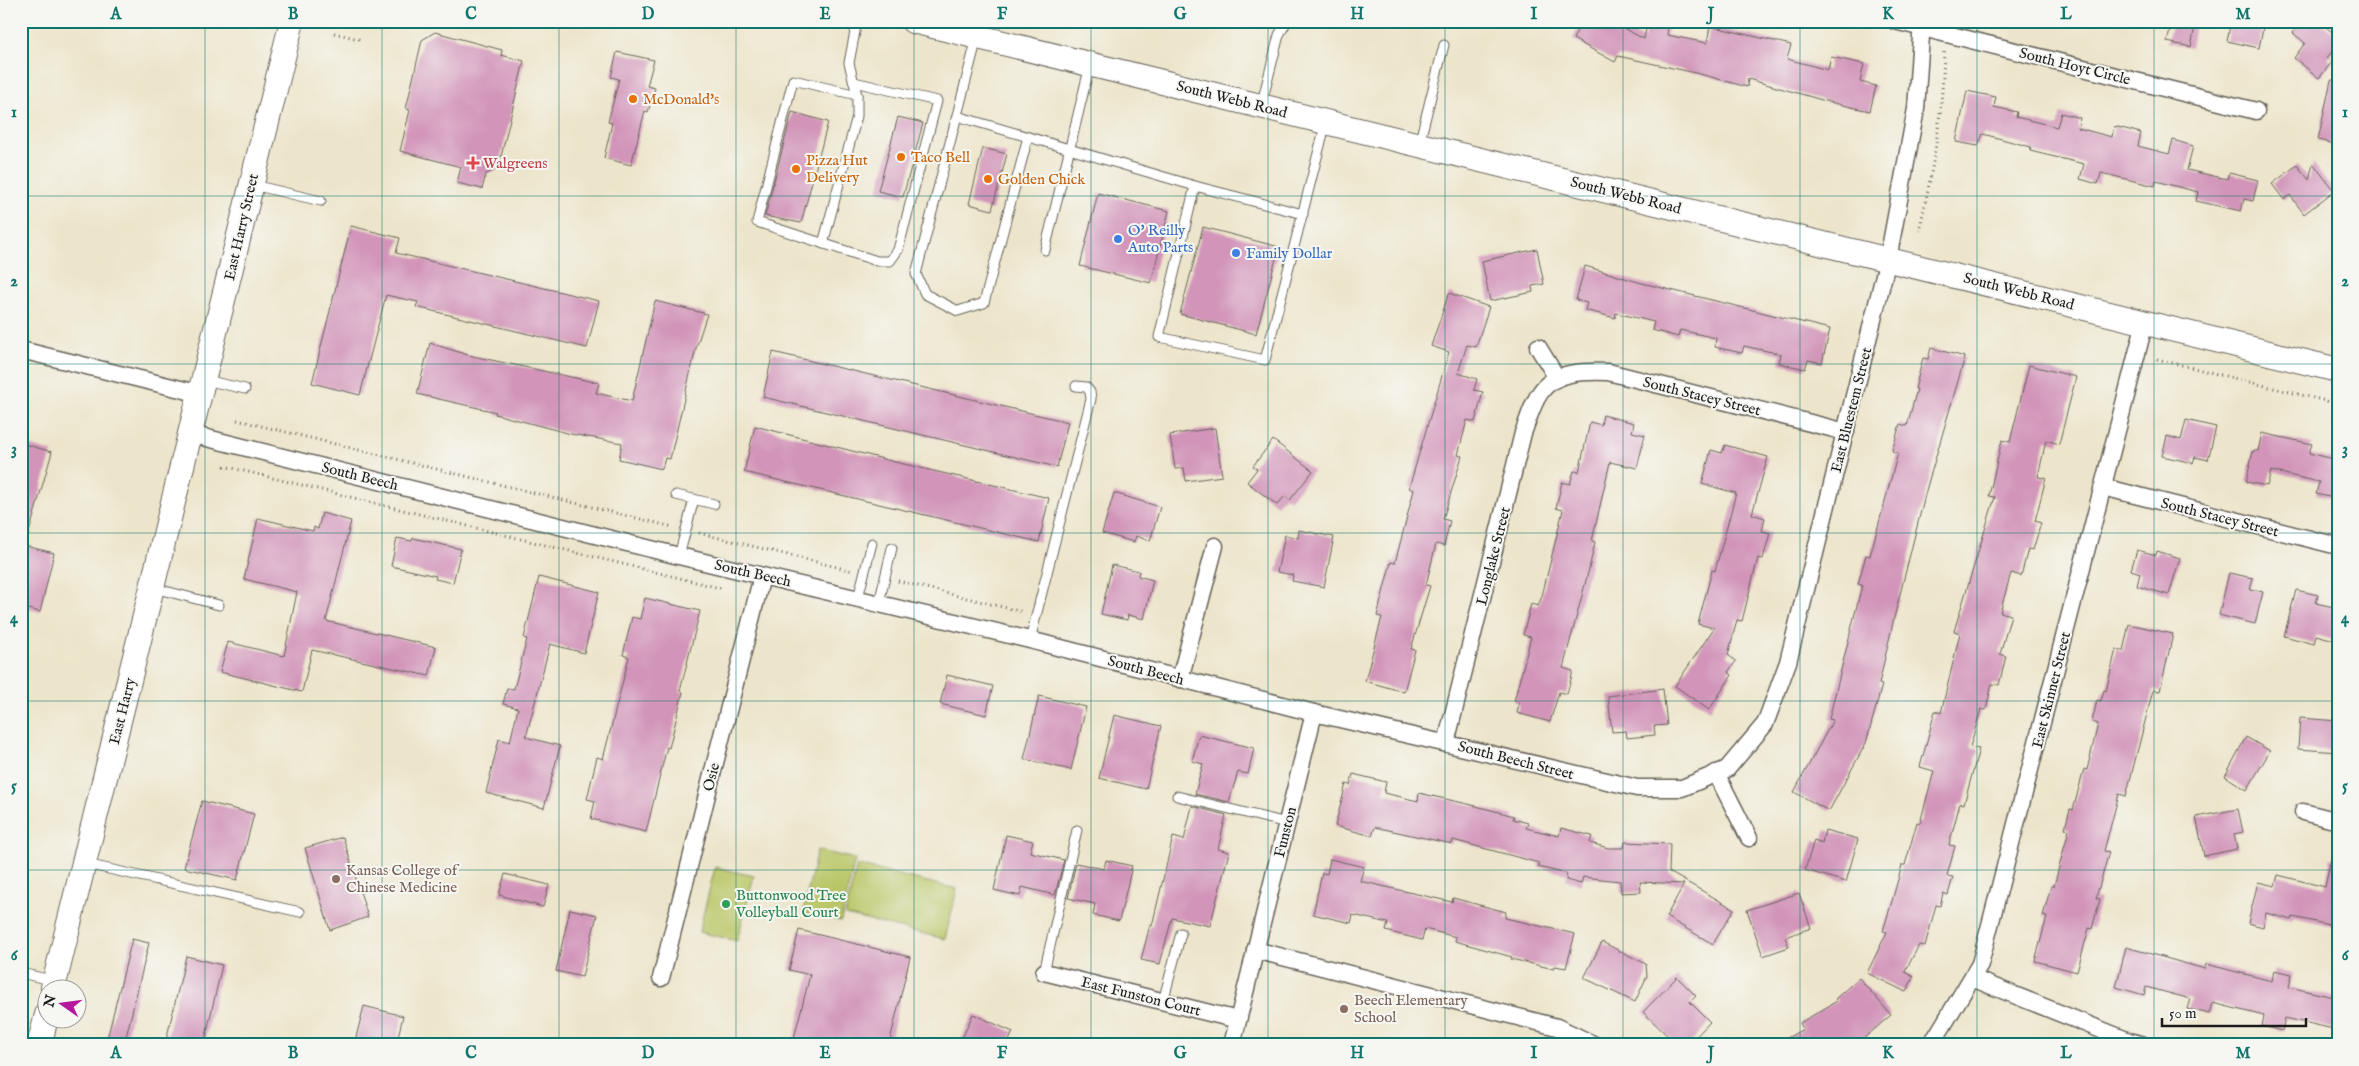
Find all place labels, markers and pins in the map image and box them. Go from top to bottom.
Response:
place label: McDonald's [643,90,719,109]
marker: McDonald's [627,93,639,105]
place label: Taco Bell [911,148,971,167]
place label: Pizza Hut Delivery [806,151,868,187]
marker: Taco Bell [895,151,907,163]
place label: Walgreens [483,154,548,173]
marker: Walgreens [467,157,479,169]
marker: Pizza Hut Delivery [790,163,802,175]
place label: Golden Chick [998,170,1086,189]
marker: Golden Chick [982,173,994,185]
place label: O' Reilly Auto Parts [1127,221,1193,257]
marker: O' Reilly Auto Parts [1112,233,1124,245]
place label: Family Dollar [1246,244,1333,263]
marker: Family Dollar [1230,247,1242,259]
place label: Kansas College of Chinese Medicine [346,861,460,897]
marker: Kansas College of Chinese Medicine [330,873,342,885]
place label: Buttonwood Tree Volleyball Court [735,886,846,922]
marker: Buttonwood Tree Volleyball Court [720,898,732,910]
place label: Beech Elementary School [1354,991,1468,1027]
marker: Beech Elementary School [1338,1003,1350,1015]

